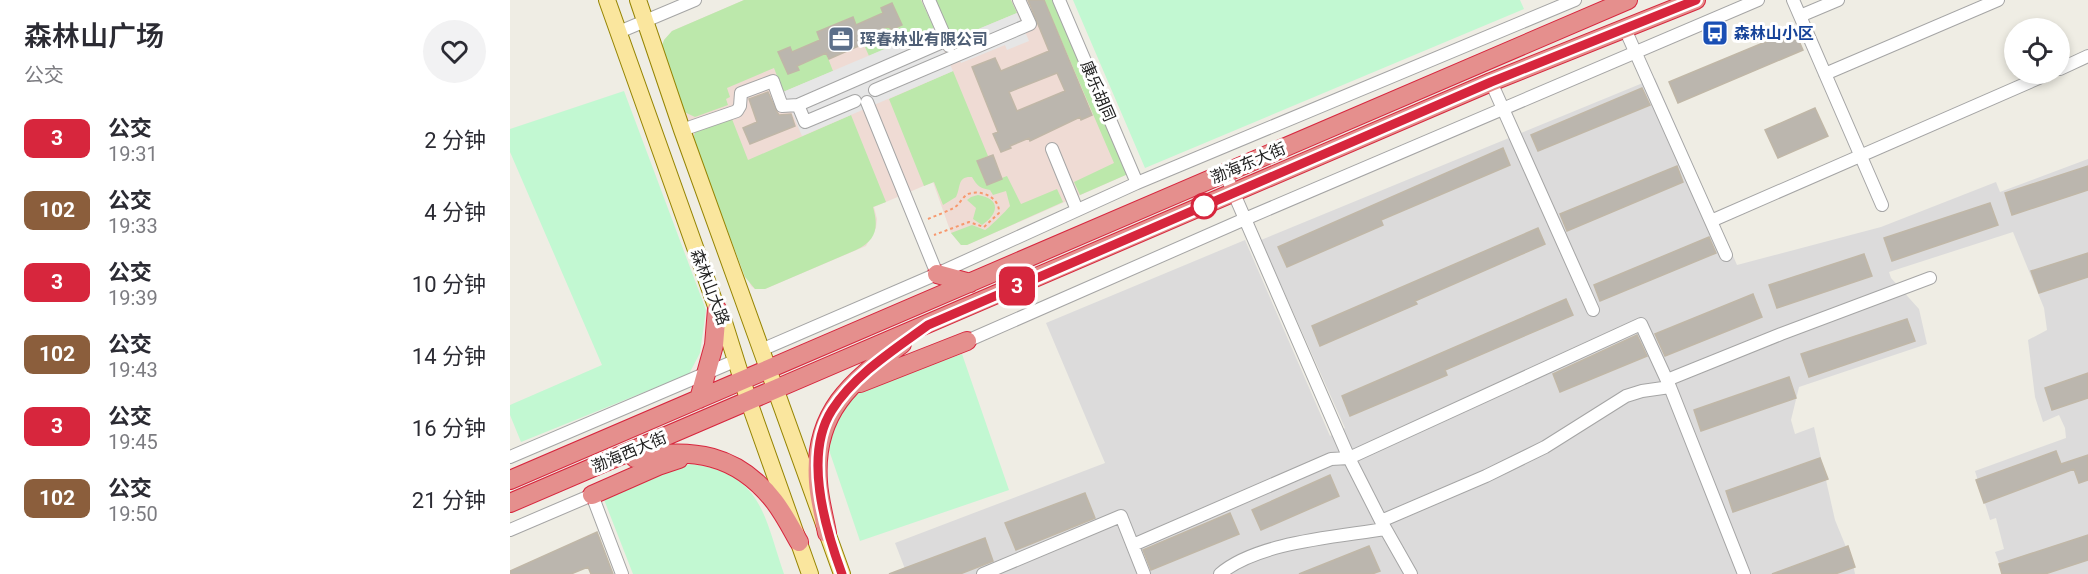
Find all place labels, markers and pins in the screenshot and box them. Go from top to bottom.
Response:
bus stop icon: 森林山小区 [1700,18,1730,48]
office icon: 珲春林业有限公司 [826,24,856,54]
place label: 森林山小区 [1734,24,1814,43]
place label: 珲春林业有限公司 [860,30,988,49]
unlabelled marker [1191,193,1217,219]

